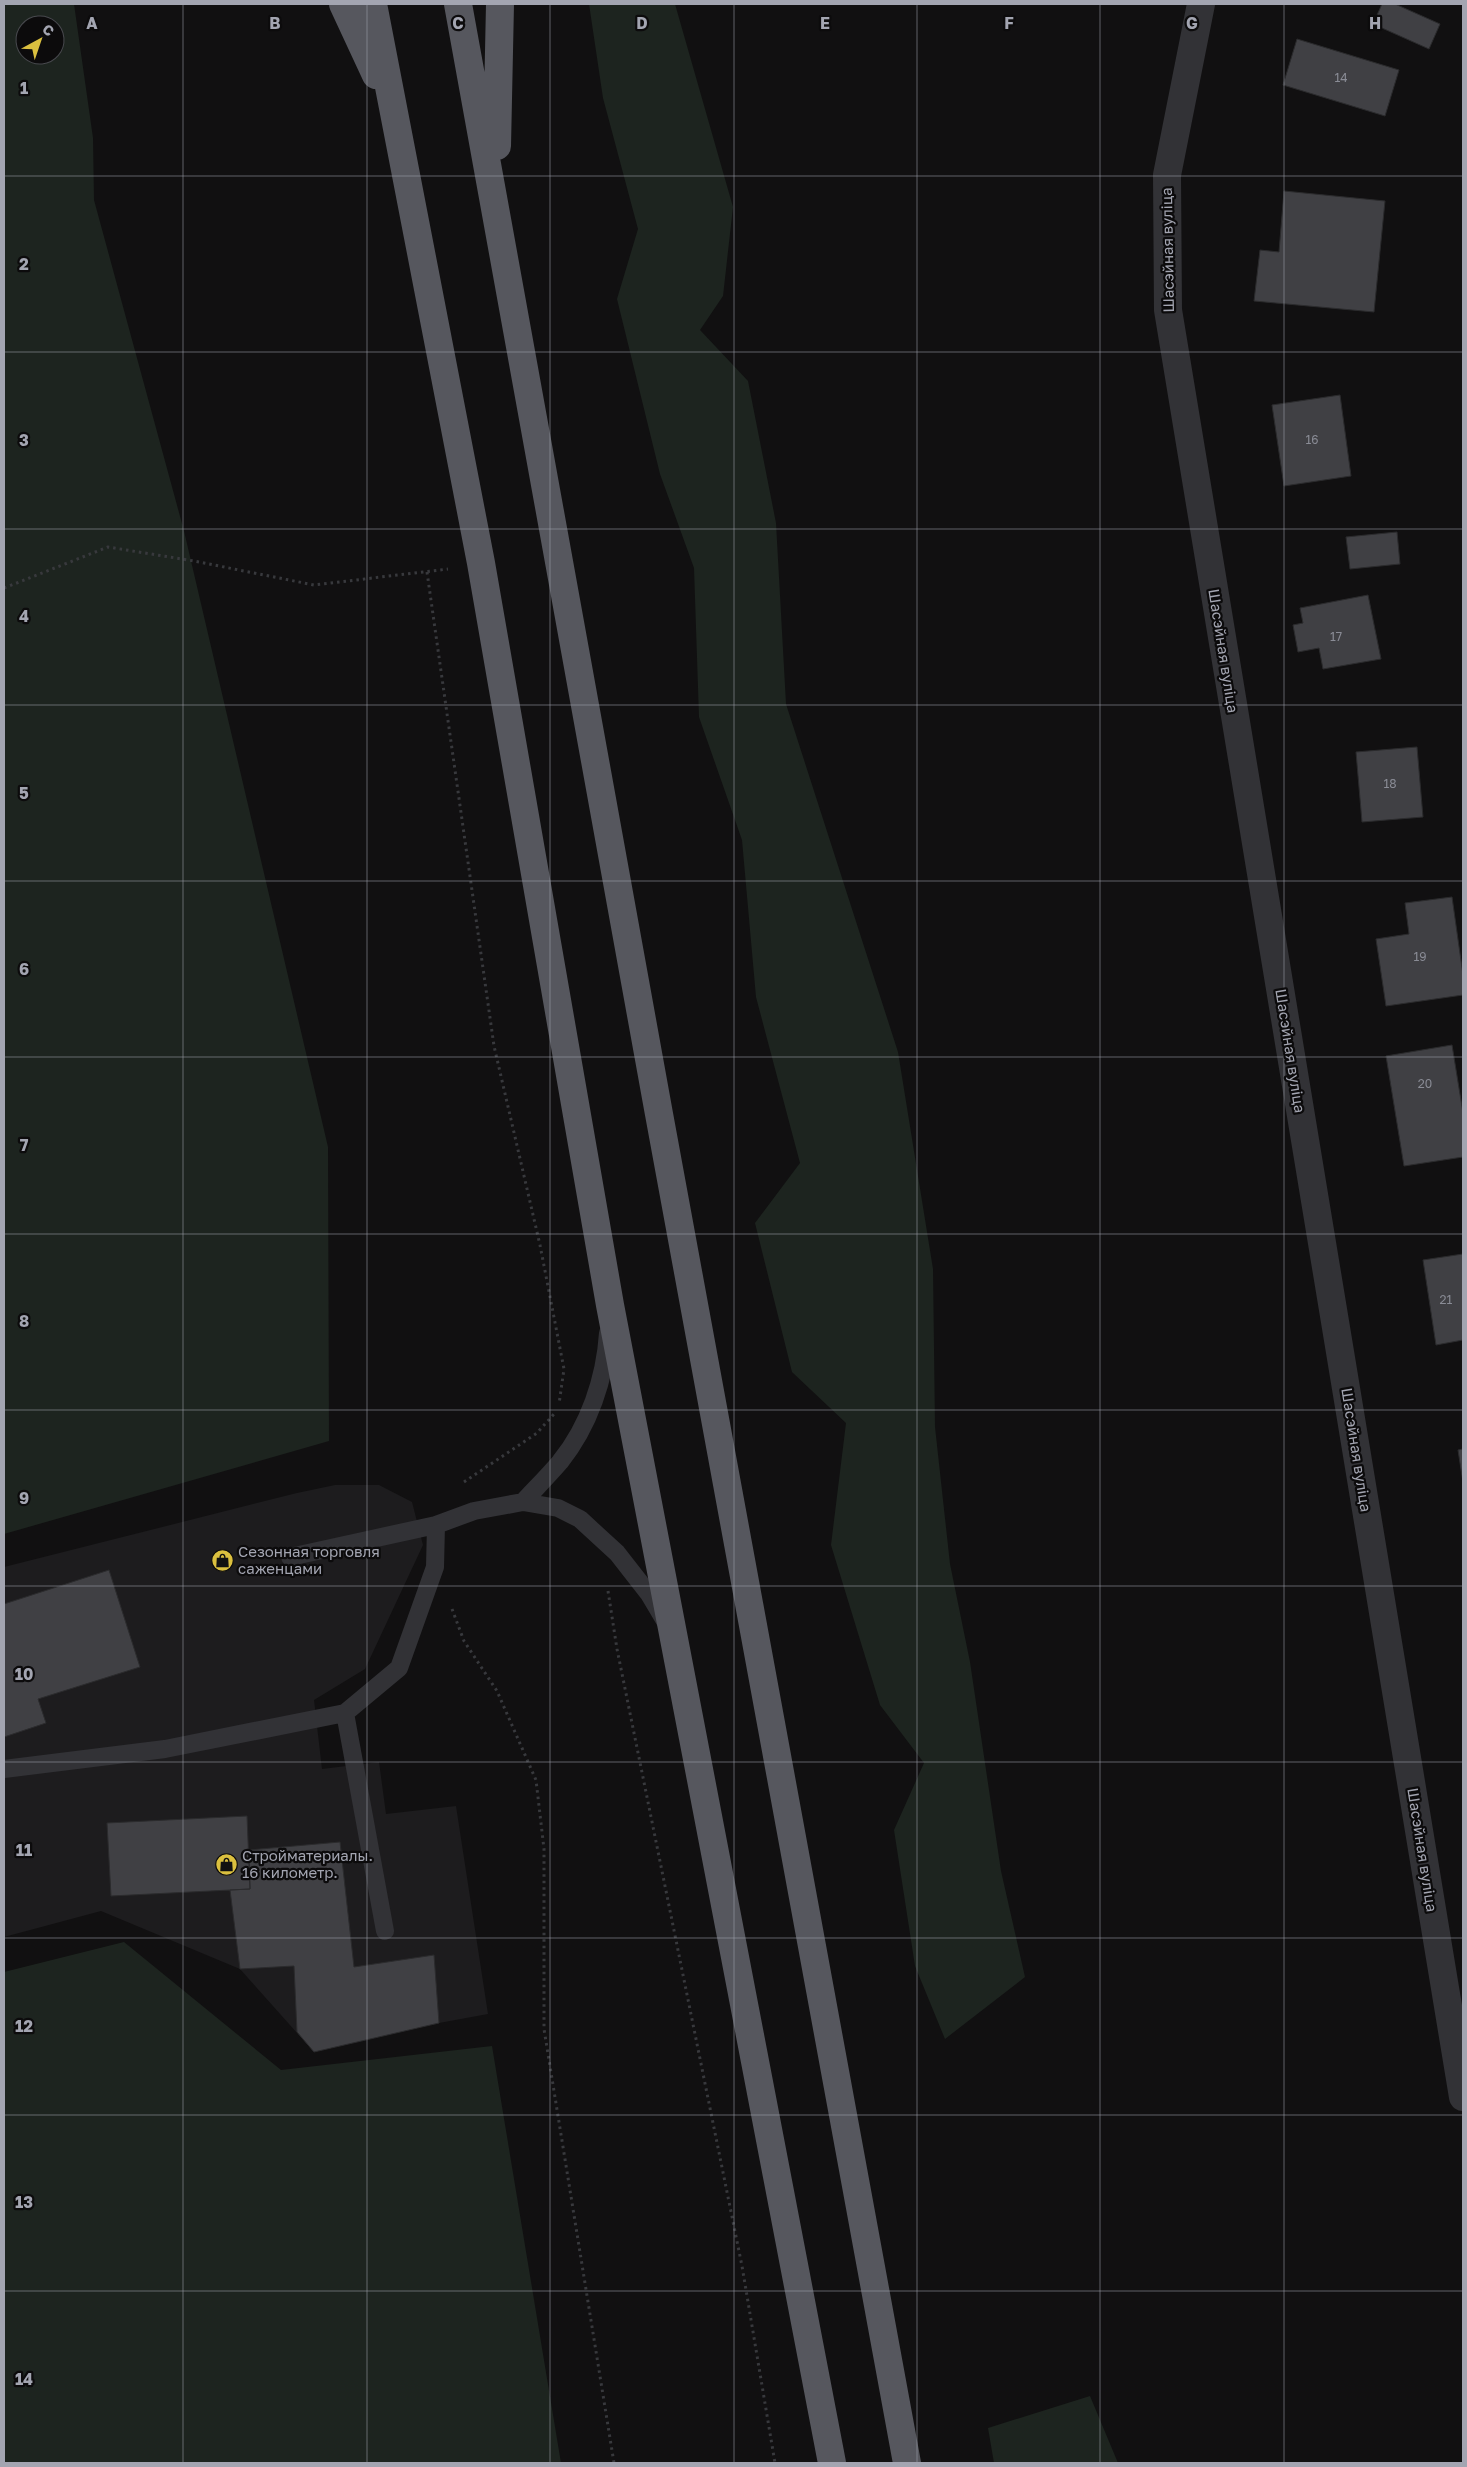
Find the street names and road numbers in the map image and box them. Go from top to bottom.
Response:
street label: Шасэйная вуліца [1157,187,1177,313]
street label: Шасэйная вуліца [1205,587,1243,714]
street label: Шасэйная вуліца [1272,987,1310,1114]
street label: Шасэйная вуліца [1338,1386,1376,1513]
street label: Шасэйная вуліца [1404,1786,1442,1913]

